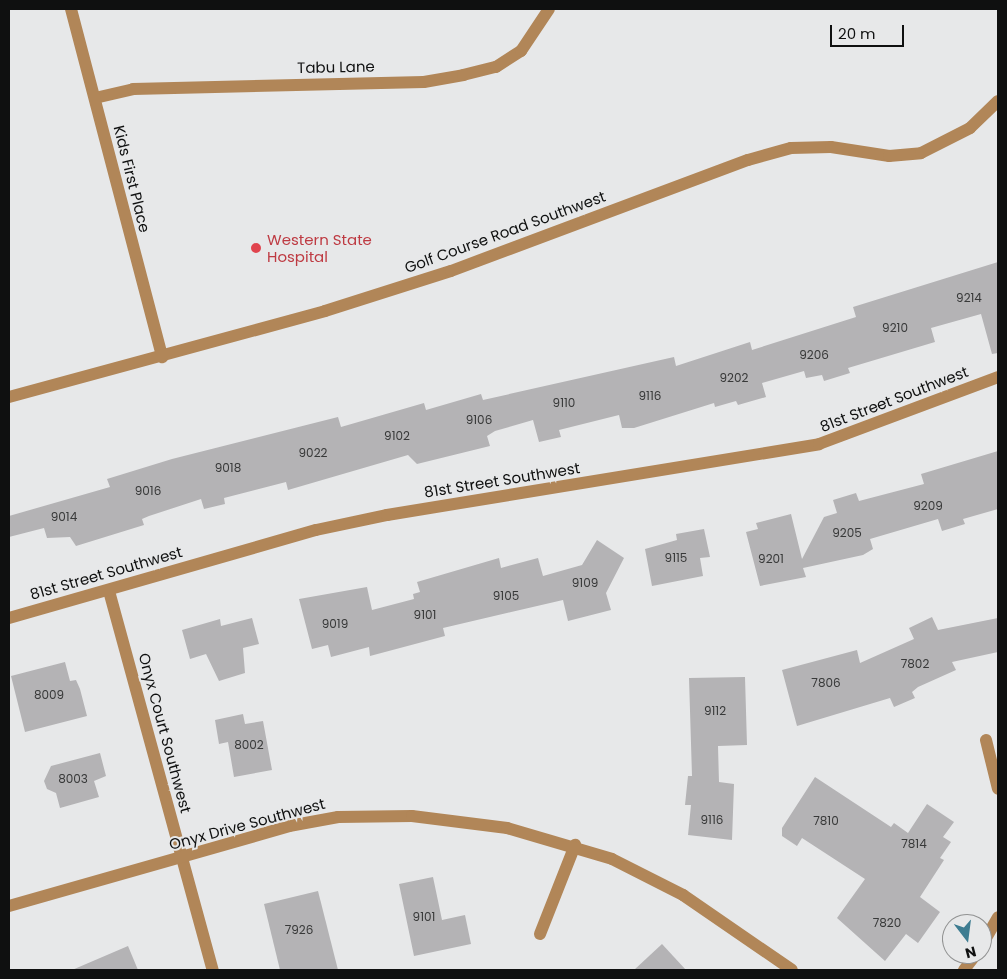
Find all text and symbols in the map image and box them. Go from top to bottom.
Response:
scale bar [832,15,906,47]
text: 20 m [838,23,876,44]
street label: Tabu Lane [297,57,375,77]
street label: Kids First Place [110,124,154,234]
street label: Golf Course Road Southwest [402,187,608,277]
place label: Western State Hospital [267,230,372,265]
marker: Western State Hospital [249,241,263,255]
house number: 9214 [956,291,982,305]
house number: 9210 [882,321,908,335]
house number: 9206 [799,348,829,362]
street label: 81st Street Southwest [817,362,971,436]
house number: 9202 [720,371,748,385]
house number: 9116 [639,389,661,403]
house number: 9110 [553,396,575,410]
house number: 9106 [466,413,492,427]
house number: 9102 [384,429,410,443]
house number: 9022 [299,446,327,460]
street label: 81st Street Southwest [423,459,581,501]
house number: 9018 [215,461,241,475]
house number: 9016 [135,484,161,498]
house number: 9209 [913,499,943,513]
house number: 9014 [51,510,77,524]
house number: 9205 [832,526,862,540]
street label: 81st Street Southwest [28,543,184,603]
house number: 9115 [665,551,687,565]
house number: 9201 [758,552,784,566]
house number: 9109 [572,576,598,590]
house number: 9105 [493,589,519,603]
house number: 9101 [414,608,436,622]
house number: 9019 [322,617,348,631]
street label: Onyx Court Southwest [135,651,195,815]
house number: 7802 [901,657,929,671]
house number: 7806 [811,676,841,690]
house number: 8009 [34,688,64,702]
house number: 9112 [704,704,726,718]
house number: 8002 [234,738,264,752]
house number: 8003 [58,772,88,786]
street label: Onyx Drive Southwest [167,795,327,853]
house number: 9116 [701,813,723,827]
house number: 7810 [813,814,839,828]
house number: 7814 [901,837,927,851]
house number: 9101 [413,910,435,924]
north arrow [942,914,992,964]
house number: 7820 [873,916,901,930]
house number: 7926 [285,923,313,937]
text: N [963,942,978,964]

